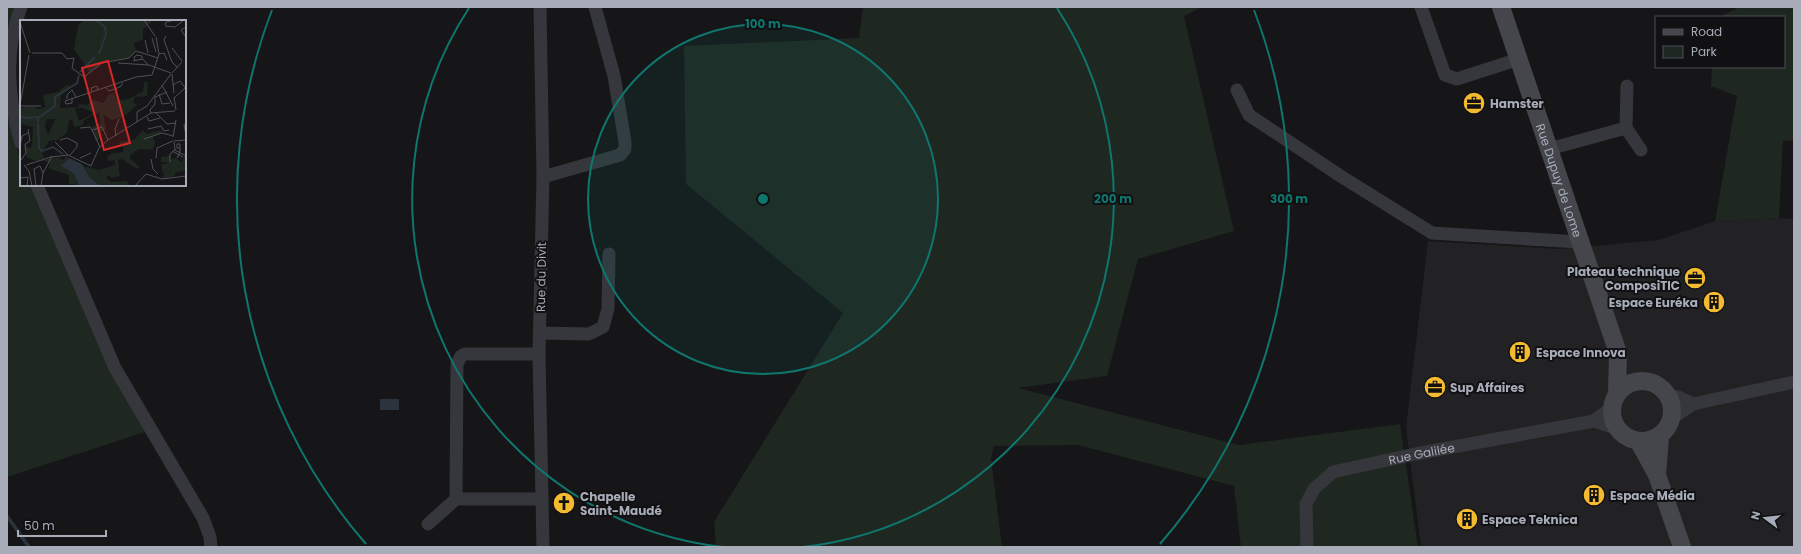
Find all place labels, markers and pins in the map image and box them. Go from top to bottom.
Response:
office icon: Hamster [1461,90,1487,116]
place label: Hamster [1490,95,1544,112]
centre of rings [756,192,770,206]
place label: Plateau technique ComposiTIC [1567,263,1681,294]
office icon: Plateau technique ComposiTIC [1682,265,1708,291]
building icon: Espace Euréka [1701,289,1727,315]
place label: Espace Euréka [1609,294,1698,311]
building icon: Espace Innova [1507,339,1533,365]
place label: Espace Innova [1536,344,1626,361]
office icon: Sup Affaires [1422,374,1448,400]
place label: Sup Affaires [1450,379,1525,396]
building icon: Espace Média [1581,482,1607,508]
place label: Espace Média [1610,487,1695,504]
place label: Chapelle Saint-Maudé [580,488,662,519]
church icon: Chapelle Saint-Maudé [551,490,577,516]
building icon: Espace Teknica [1454,506,1480,532]
place label: Espace Teknica [1482,511,1578,528]

